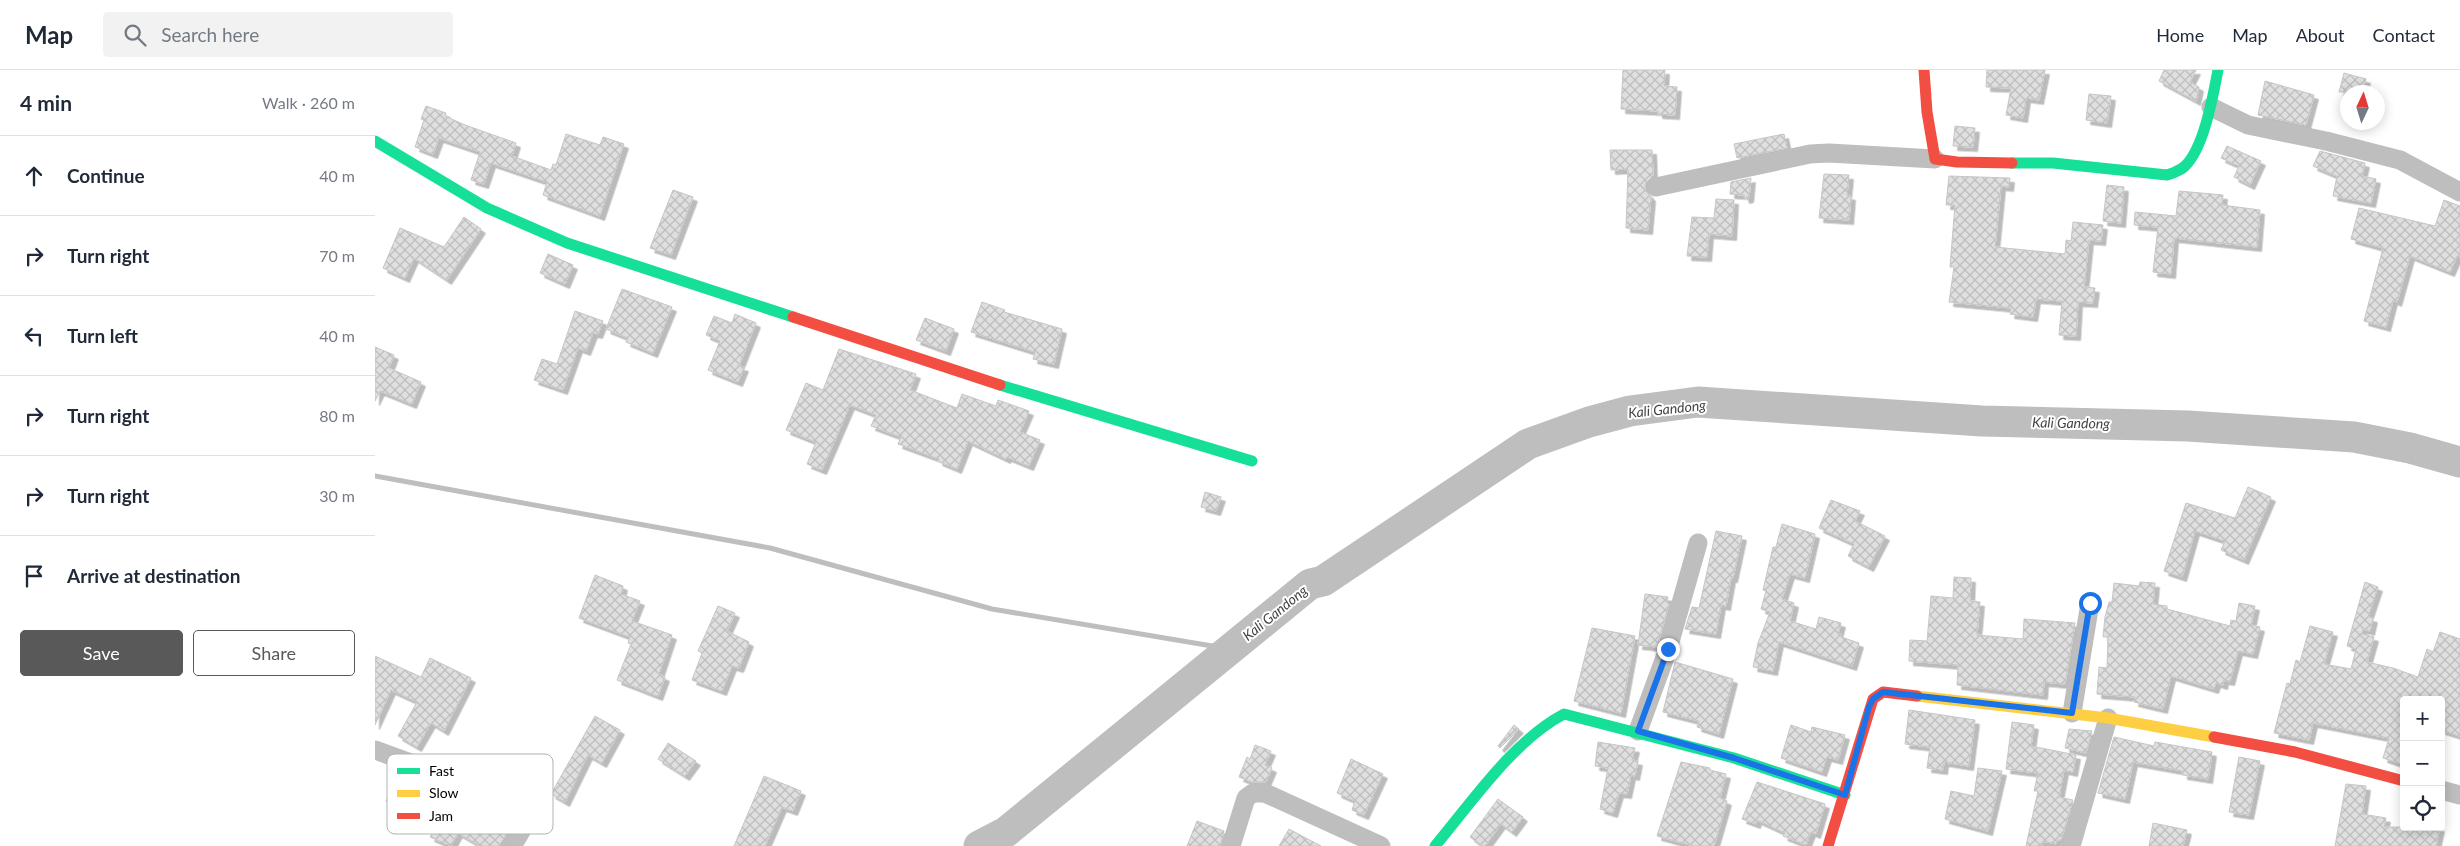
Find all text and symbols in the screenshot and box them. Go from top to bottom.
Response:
search box [103,12,453,57]
text: Map [25,20,73,49]
icon: search [121,21,149,49]
text: Search here [161,23,259,46]
text: Home [2156,24,2204,46]
text: Map [2232,24,2268,46]
text: About [2296,24,2345,46]
text: Contact [2373,24,2435,46]
north arrow [2340,85,2385,130]
text: 4 min [20,90,72,115]
text: Walk · 260 m [262,93,355,112]
icon: ahead [20,162,48,190]
text: Continue [67,164,145,187]
text: 40 m [319,166,355,185]
icon: right [20,242,48,270]
text: Turn right [67,244,149,267]
text: 70 m [319,246,355,265]
icon: left [20,322,48,350]
text: Turn left [67,324,138,347]
text: 40 m [319,326,355,345]
water label: Kali Gandong [1627,396,1707,421]
icon: right [20,402,48,430]
text: Turn right [67,404,149,427]
text: 80 m [319,406,355,425]
water label: Kali Gandong [2032,413,2110,432]
icon: right [20,482,48,510]
text: Turn right [67,484,149,507]
text: 30 m [319,486,355,505]
icon: arrive [20,562,48,590]
text: Arrive at destination [67,564,240,587]
water label: Kali Gandong [1239,581,1311,644]
route start [2079,592,2102,615]
button: Save [20,630,183,676]
button: Share [193,630,355,676]
route end [1657,638,1680,661]
map controls [2400,696,2445,831]
button: + [2400,696,2445,741]
button: − [2400,741,2445,786]
legend [387,754,553,834]
text: Fast [429,762,454,779]
text: Slow [429,784,459,801]
button: locate [2400,786,2445,831]
text: Jam [429,807,453,824]

